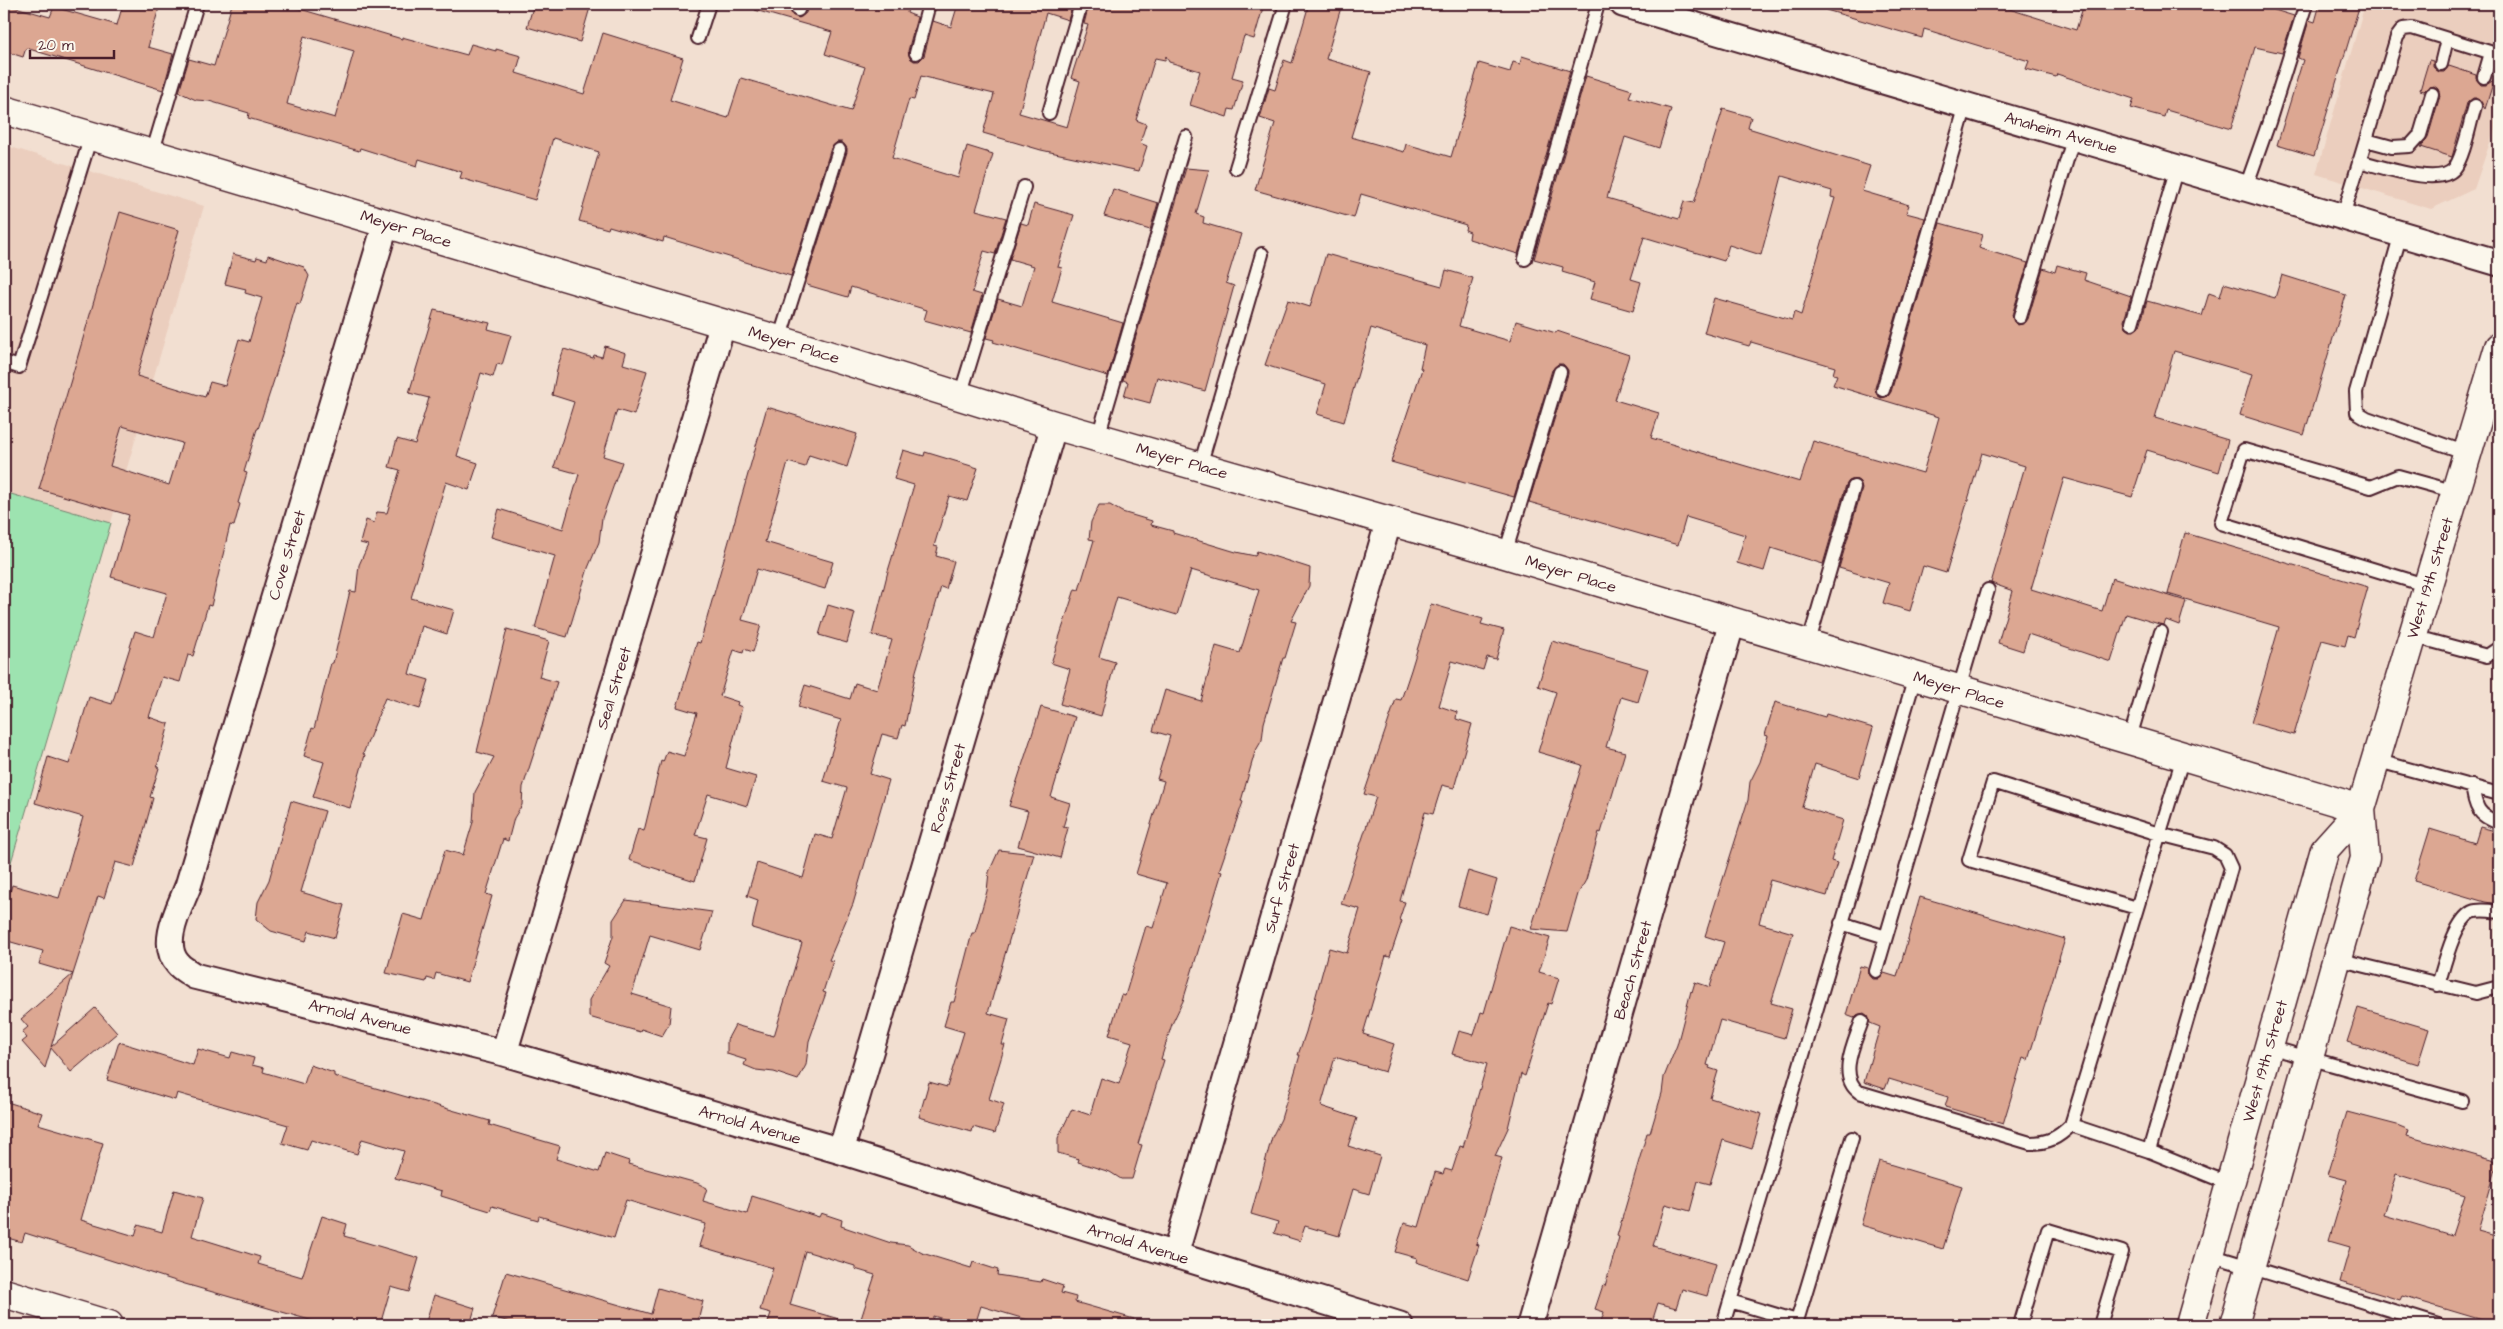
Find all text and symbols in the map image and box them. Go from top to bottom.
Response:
scale bar [30,28,114,60]
text: 20 m [38,35,74,56]
street label: Anaheim Avenue [2002,106,2120,160]
street label: Meyer Place [357,205,455,254]
street label: Meyer Place [745,321,843,370]
street label: Meyer Place [1133,437,1231,486]
street label: Cove Street [263,507,311,603]
street label: West 19th Street [2401,514,2459,641]
street label: Meyer Place [1522,550,1620,599]
street label: Seal Street [591,643,637,732]
street label: Meyer Place [1910,666,2008,715]
street label: Ross Street [925,740,971,835]
street label: Surf Street [1259,840,1305,935]
street label: Beach Street [1608,917,1658,1022]
street label: Arnold Avenue [306,994,414,1040]
street label: West 19th Street [2237,997,2293,1125]
street label: Arnold Avenue [696,1100,804,1150]
street label: Arnold Avenue [1084,1218,1192,1270]

